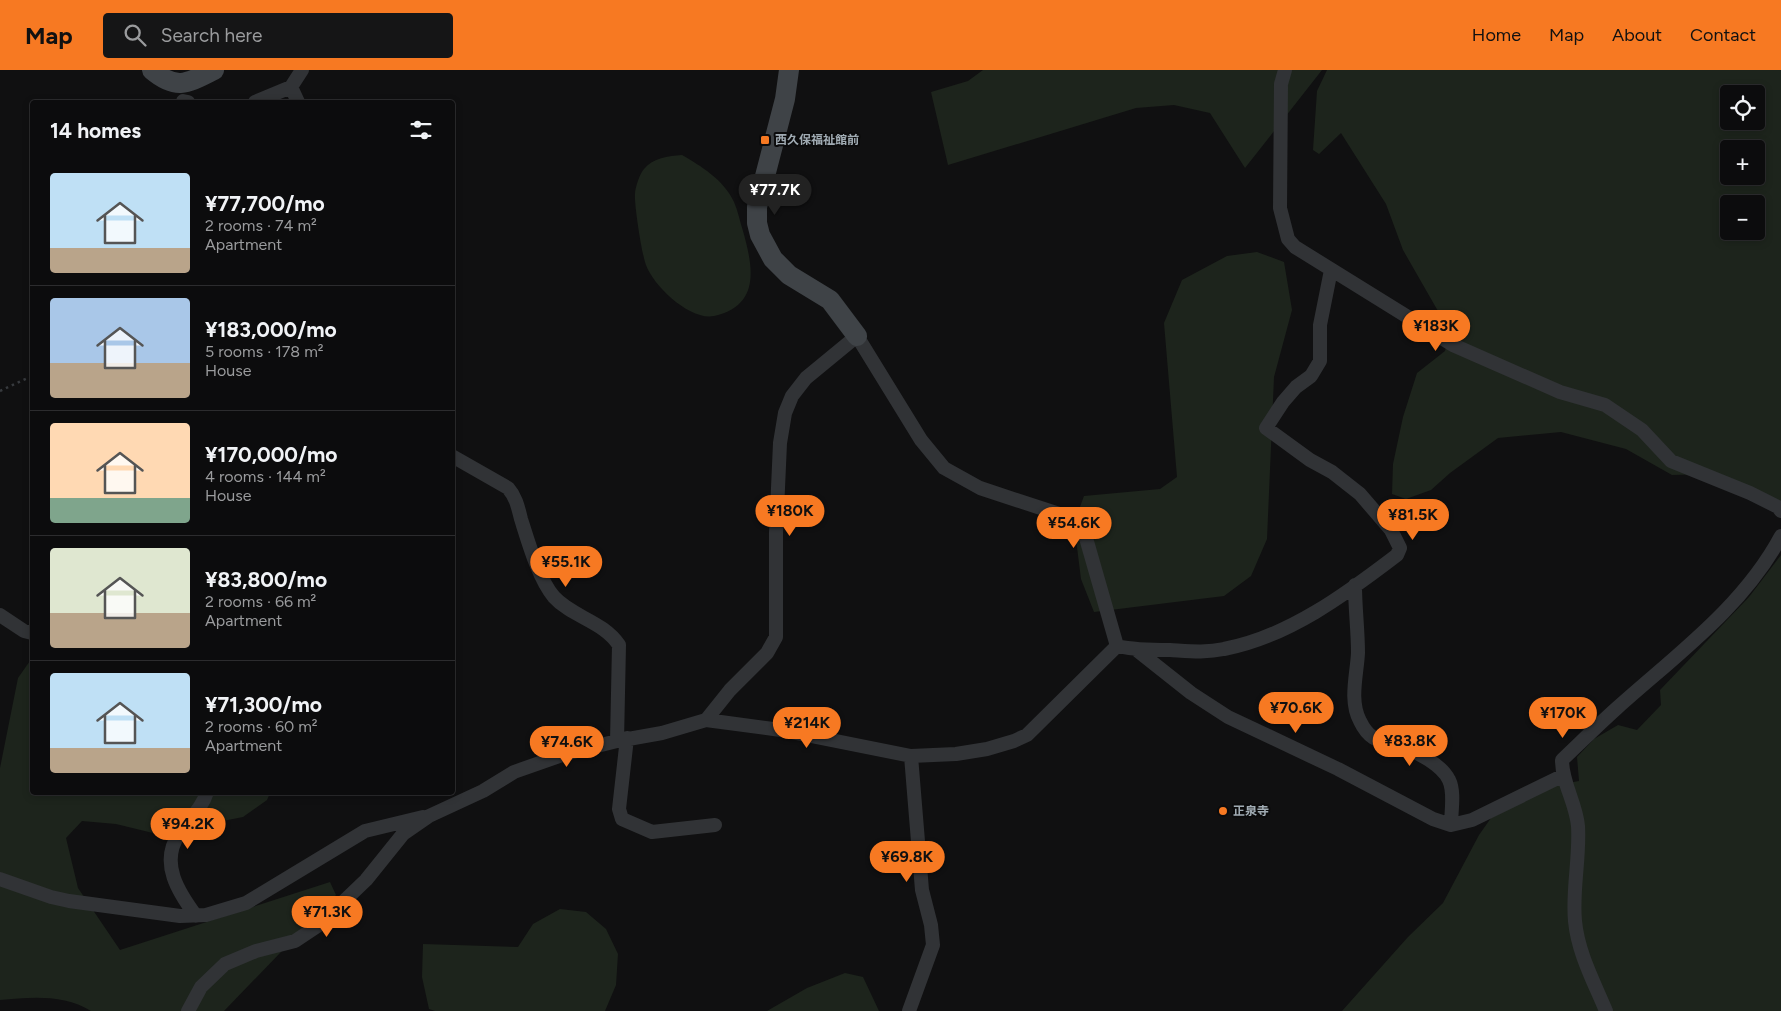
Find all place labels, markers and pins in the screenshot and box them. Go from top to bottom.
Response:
place label: 西久保福祉館前 [775,133,859,147]
marker: 西久保福祉館前 [759,134,771,146]
pin: ¥77.7K [734,174,816,216]
pin: ¥183K [1401,310,1471,352]
pin: ¥180K [755,494,825,537]
pin: ¥81.5K [1372,498,1454,541]
pin: ¥54.6K [1033,506,1115,549]
pin: ¥55.1K [525,546,607,588]
pin: ¥70.6K [1255,692,1337,734]
pin: ¥170K [1528,696,1598,739]
pin: ¥214K [772,706,842,749]
pin: ¥83.8K [1369,724,1451,767]
pin: ¥74.6K [526,726,608,768]
place label: 正泉寺 [1233,804,1269,818]
marker: 正泉寺 [1217,805,1229,817]
pin: ¥94.2K [147,808,229,850]
pin: ¥69.8K [866,840,948,883]
pin: ¥71.3K [286,896,368,938]

